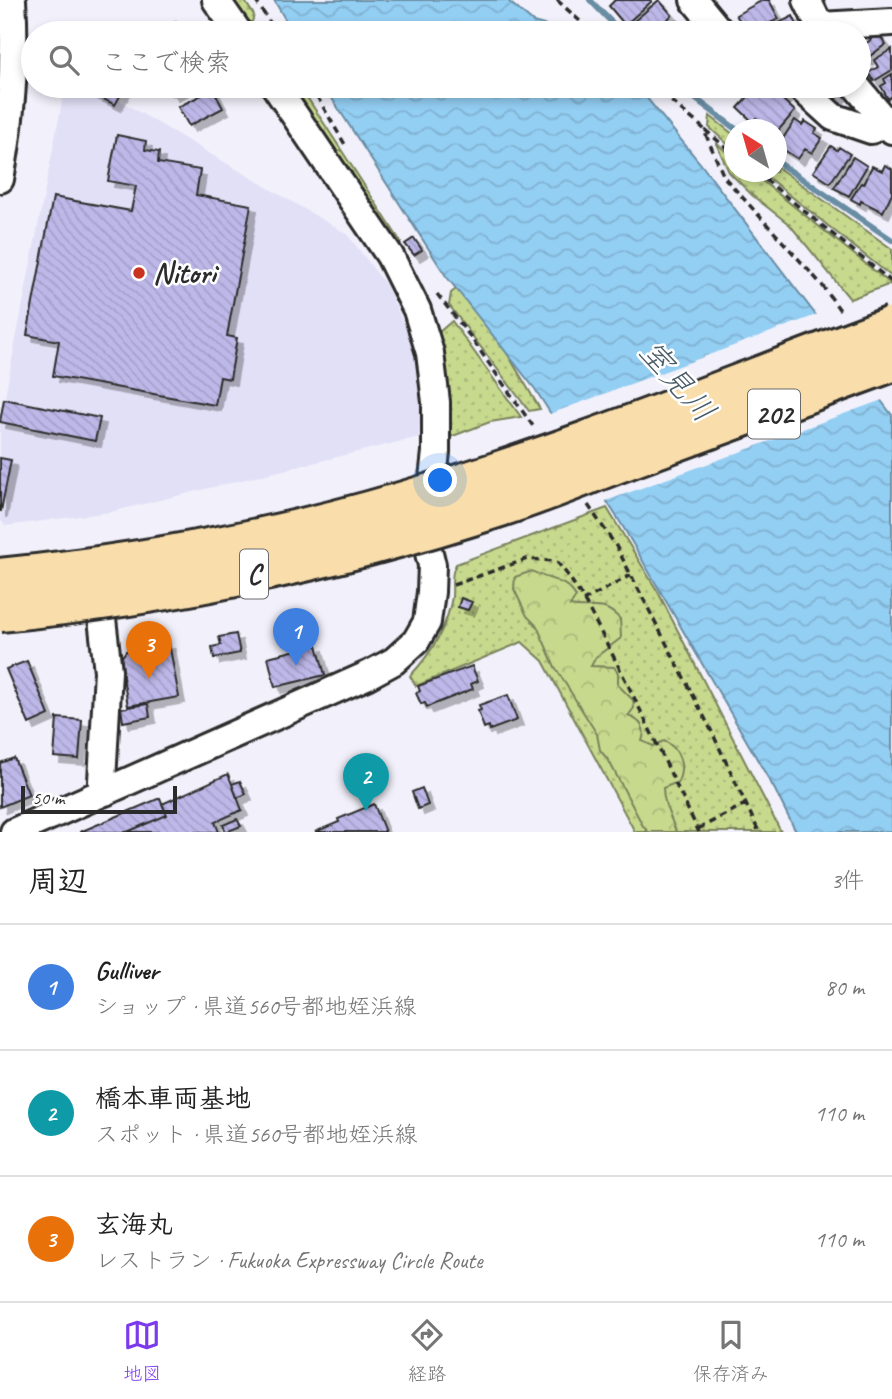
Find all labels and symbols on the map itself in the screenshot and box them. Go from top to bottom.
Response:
north arrow [724,119,787,182]
place label: Nitori [153,254,220,292]
marker: Nitori [131,265,147,281]
water label: 室見川 [631,332,725,431]
road number: 202 [748,390,800,438]
your location [423,463,457,497]
road number: C [240,550,268,598]
pin: 1 [273,608,319,666]
pin: 3 [126,621,172,679]
pin: 2 [343,753,389,811]
scale bar [21,783,177,815]

